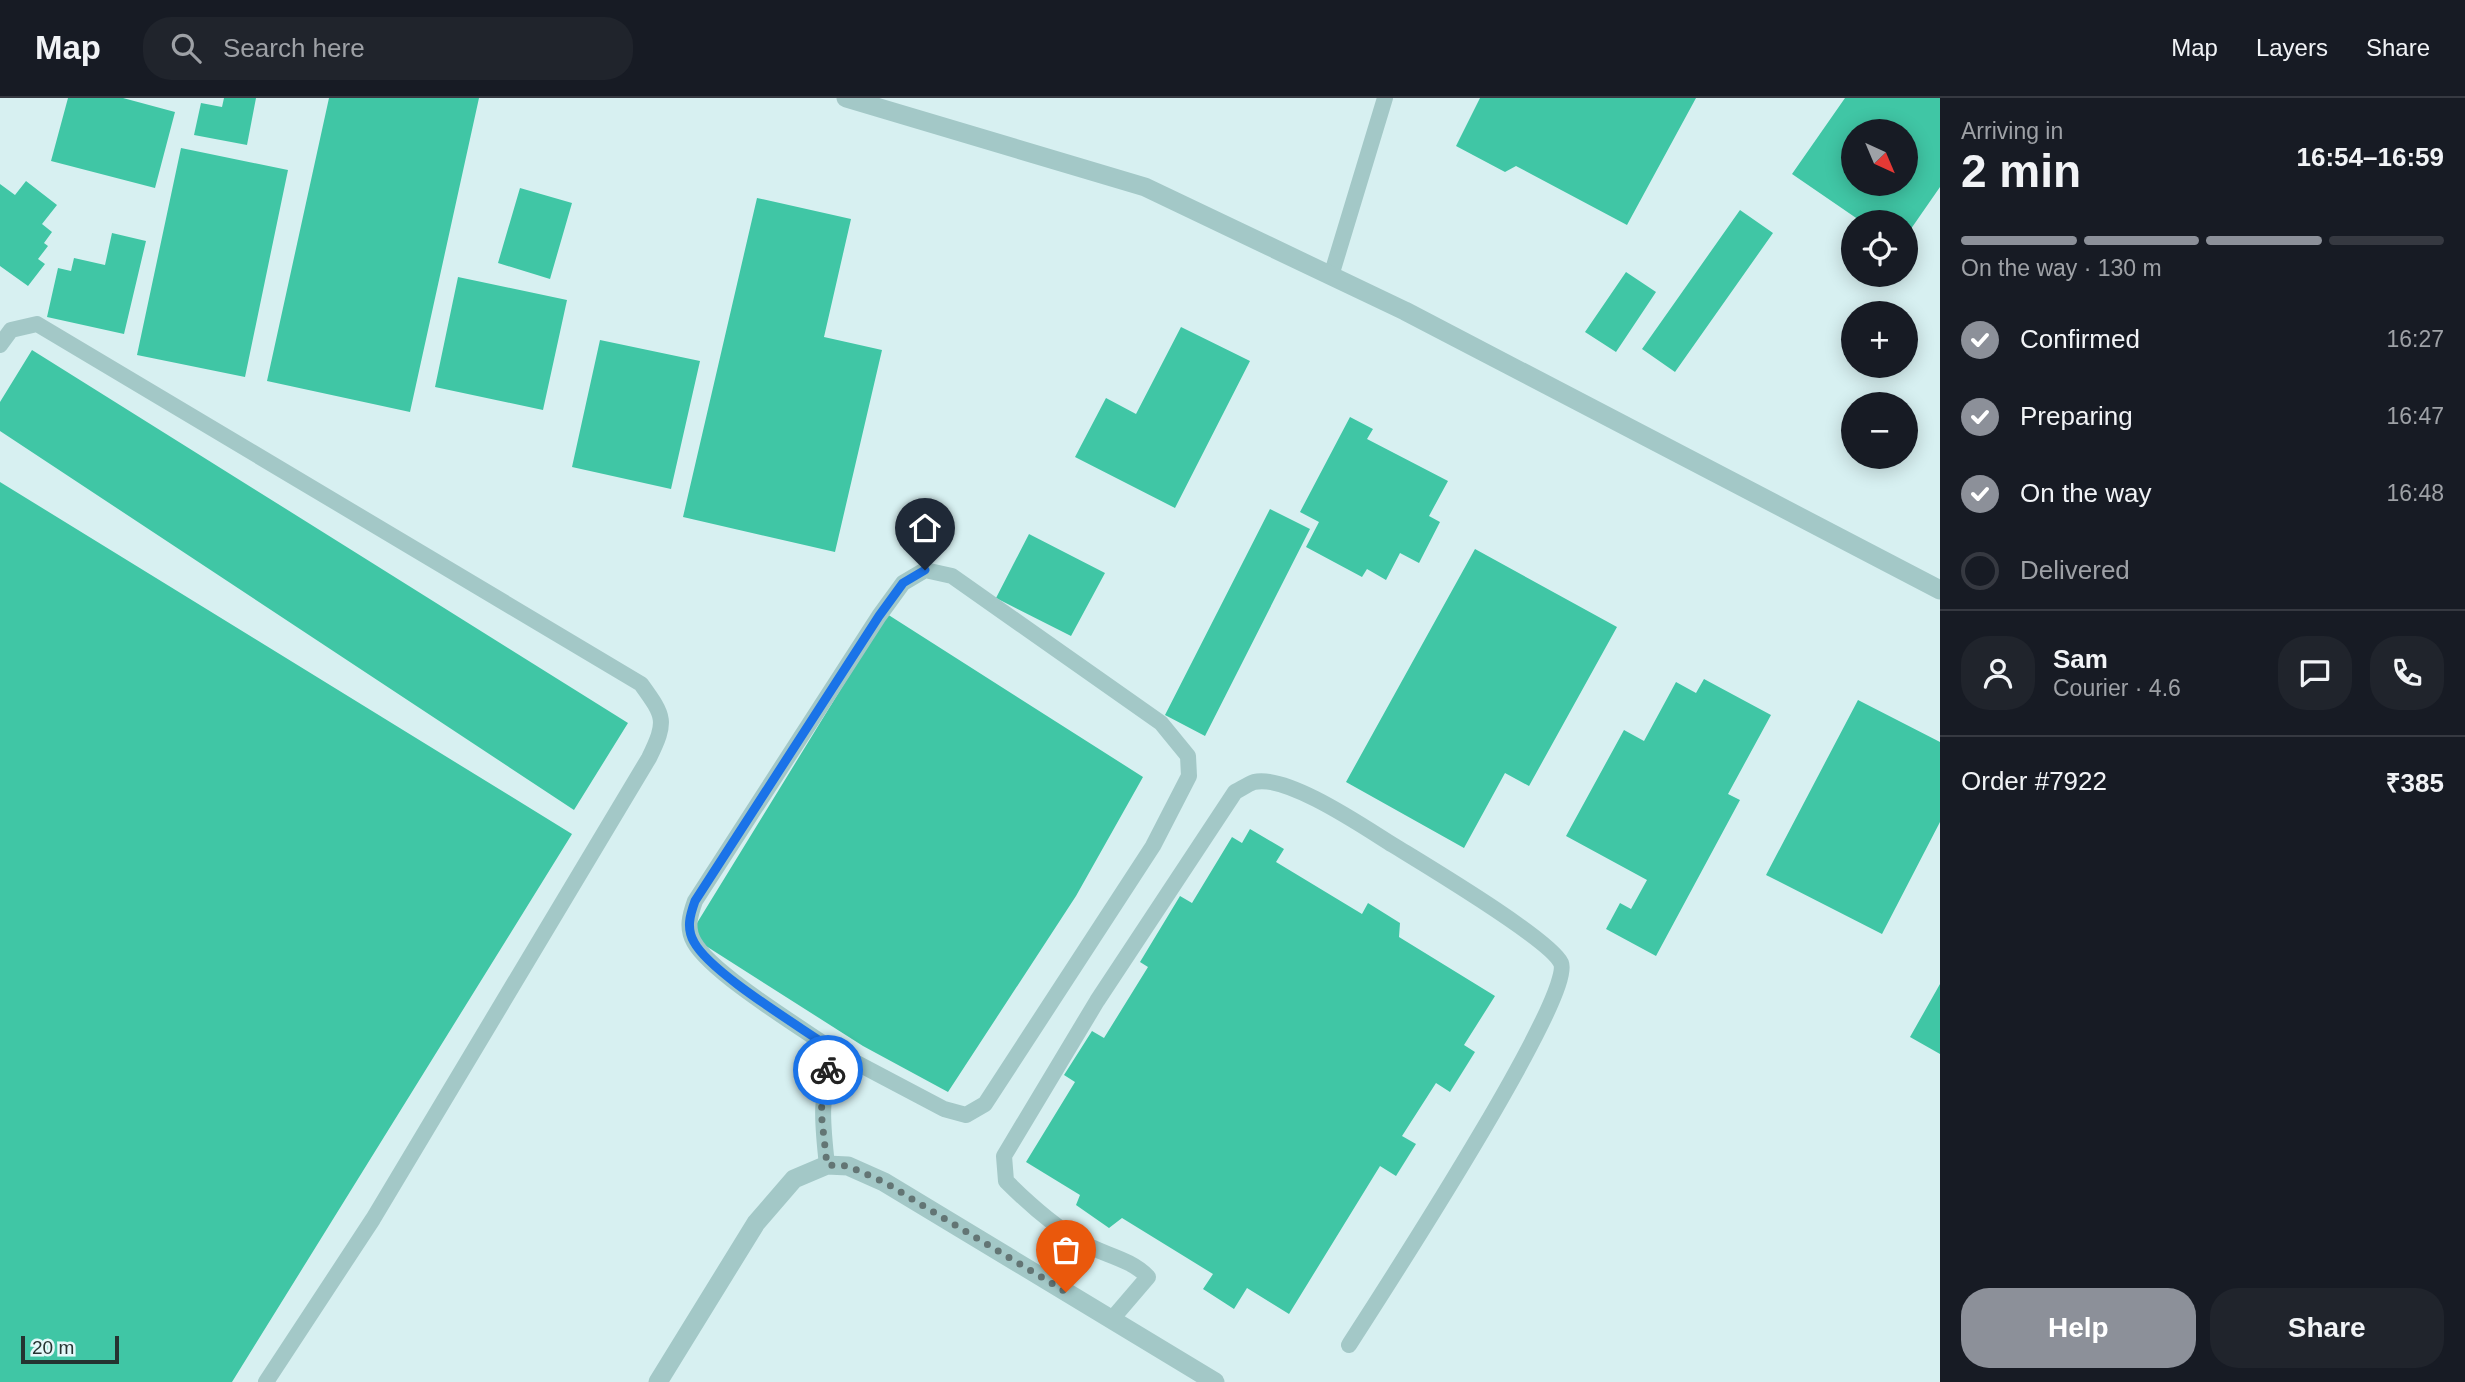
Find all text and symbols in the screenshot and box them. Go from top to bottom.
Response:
search box [143,17,633,80]
text: Map [35,29,101,66]
icon: search [167,29,205,67]
text: Search here [223,33,365,63]
text: Map [2171,34,2218,61]
text: Layers [2256,34,2328,61]
text: Share [2366,34,2430,61]
text: Arriving in [1961,118,2063,144]
north arrow [1841,119,1918,196]
map controls [1841,119,1918,469]
text: 16:54–16:59 [2297,142,2444,172]
text: 2 min [1961,145,2081,197]
button: locate [1841,210,1918,287]
text: On the way · 130 m [1961,255,2162,281]
button: + [1841,301,1918,378]
icon: check [1961,321,1999,359]
text: Confirmed [2020,324,2140,354]
text: 16:27 [2386,326,2444,352]
button: − [1841,392,1918,469]
icon: check [1961,398,1999,436]
text: Preparing [2020,401,2133,431]
text: 16:47 [2386,403,2444,429]
icon: check [1961,475,1999,513]
text: On the way [2020,478,2152,508]
text: 16:48 [2386,480,2444,506]
pin [895,498,955,570]
icon: home [906,509,944,547]
text: Delivered [2020,555,2130,585]
button: person [1961,636,2035,710]
button: chat [2278,636,2352,710]
button: phone [2370,636,2444,710]
text: Sam [2053,644,2108,674]
text: Courier · 4.6 [2053,675,2181,701]
text: Order #7922 [1961,766,2107,796]
text: ₹385 [2386,768,2444,798]
courier [793,1035,863,1105]
icon: bike [809,1051,847,1089]
pin [1036,1220,1096,1292]
icon: bag [1047,1231,1085,1269]
button: Help [1961,1288,2196,1368]
button: Share [2210,1288,2444,1368]
scale bar [21,1333,119,1365]
text: 20 m [32,1337,74,1358]

